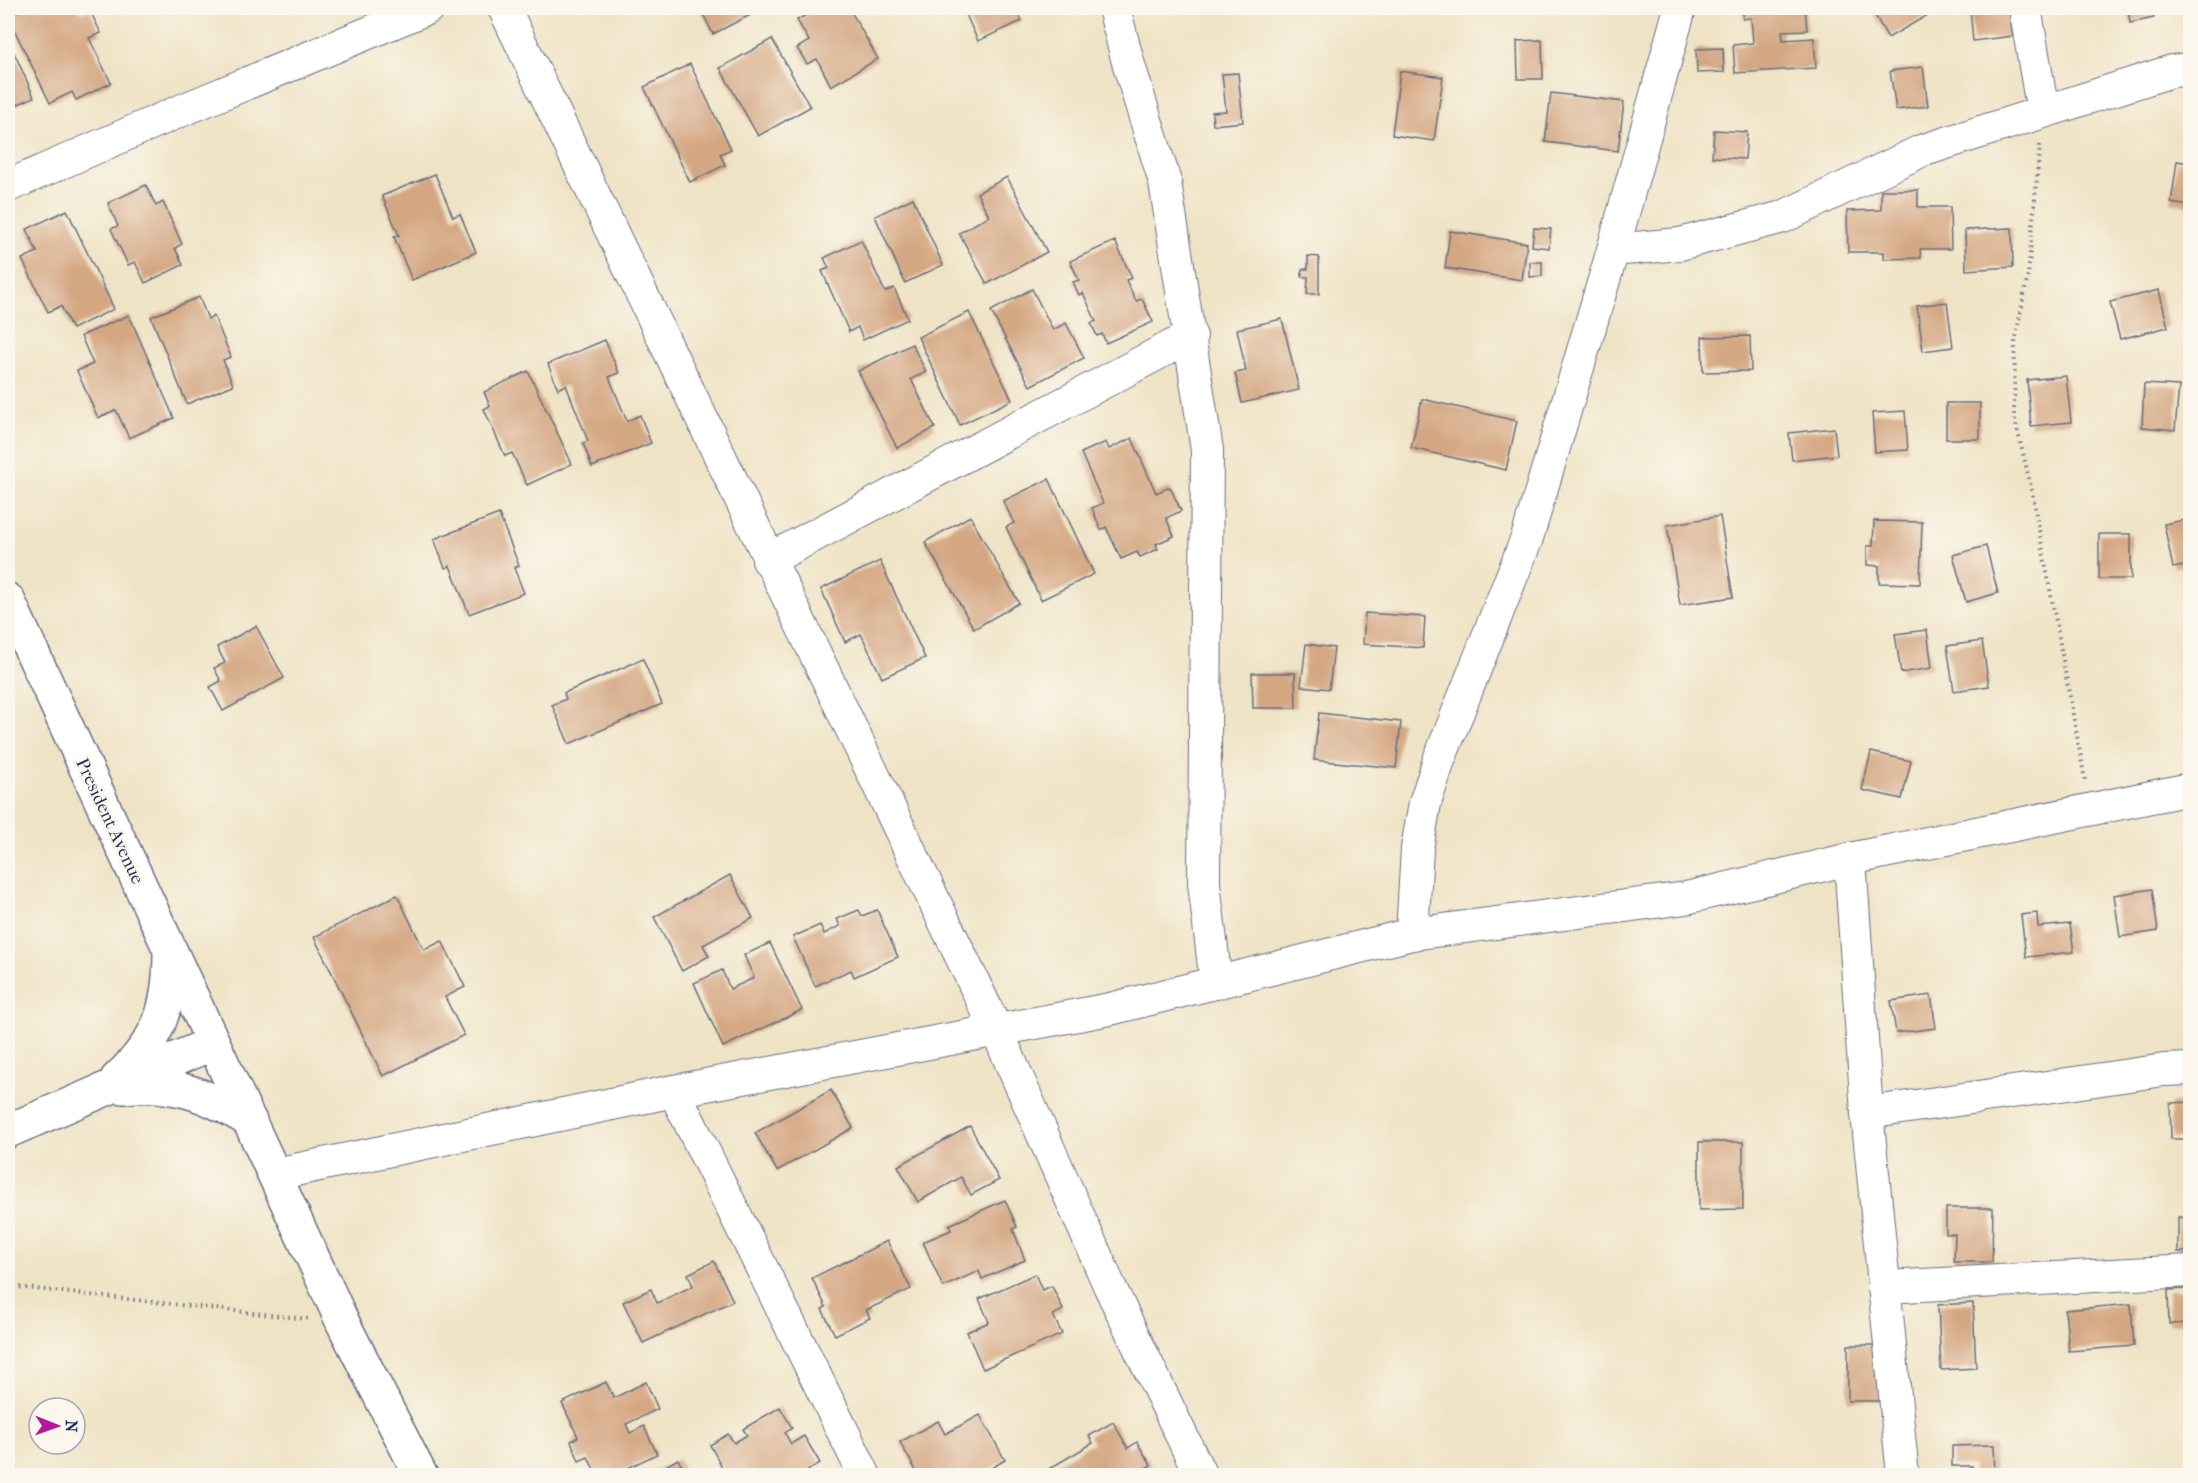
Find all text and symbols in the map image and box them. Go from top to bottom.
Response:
street label: President Avenue [71,755,148,888]
north arrow [27,1396,87,1456]
text: N [62,1420,81,1433]

